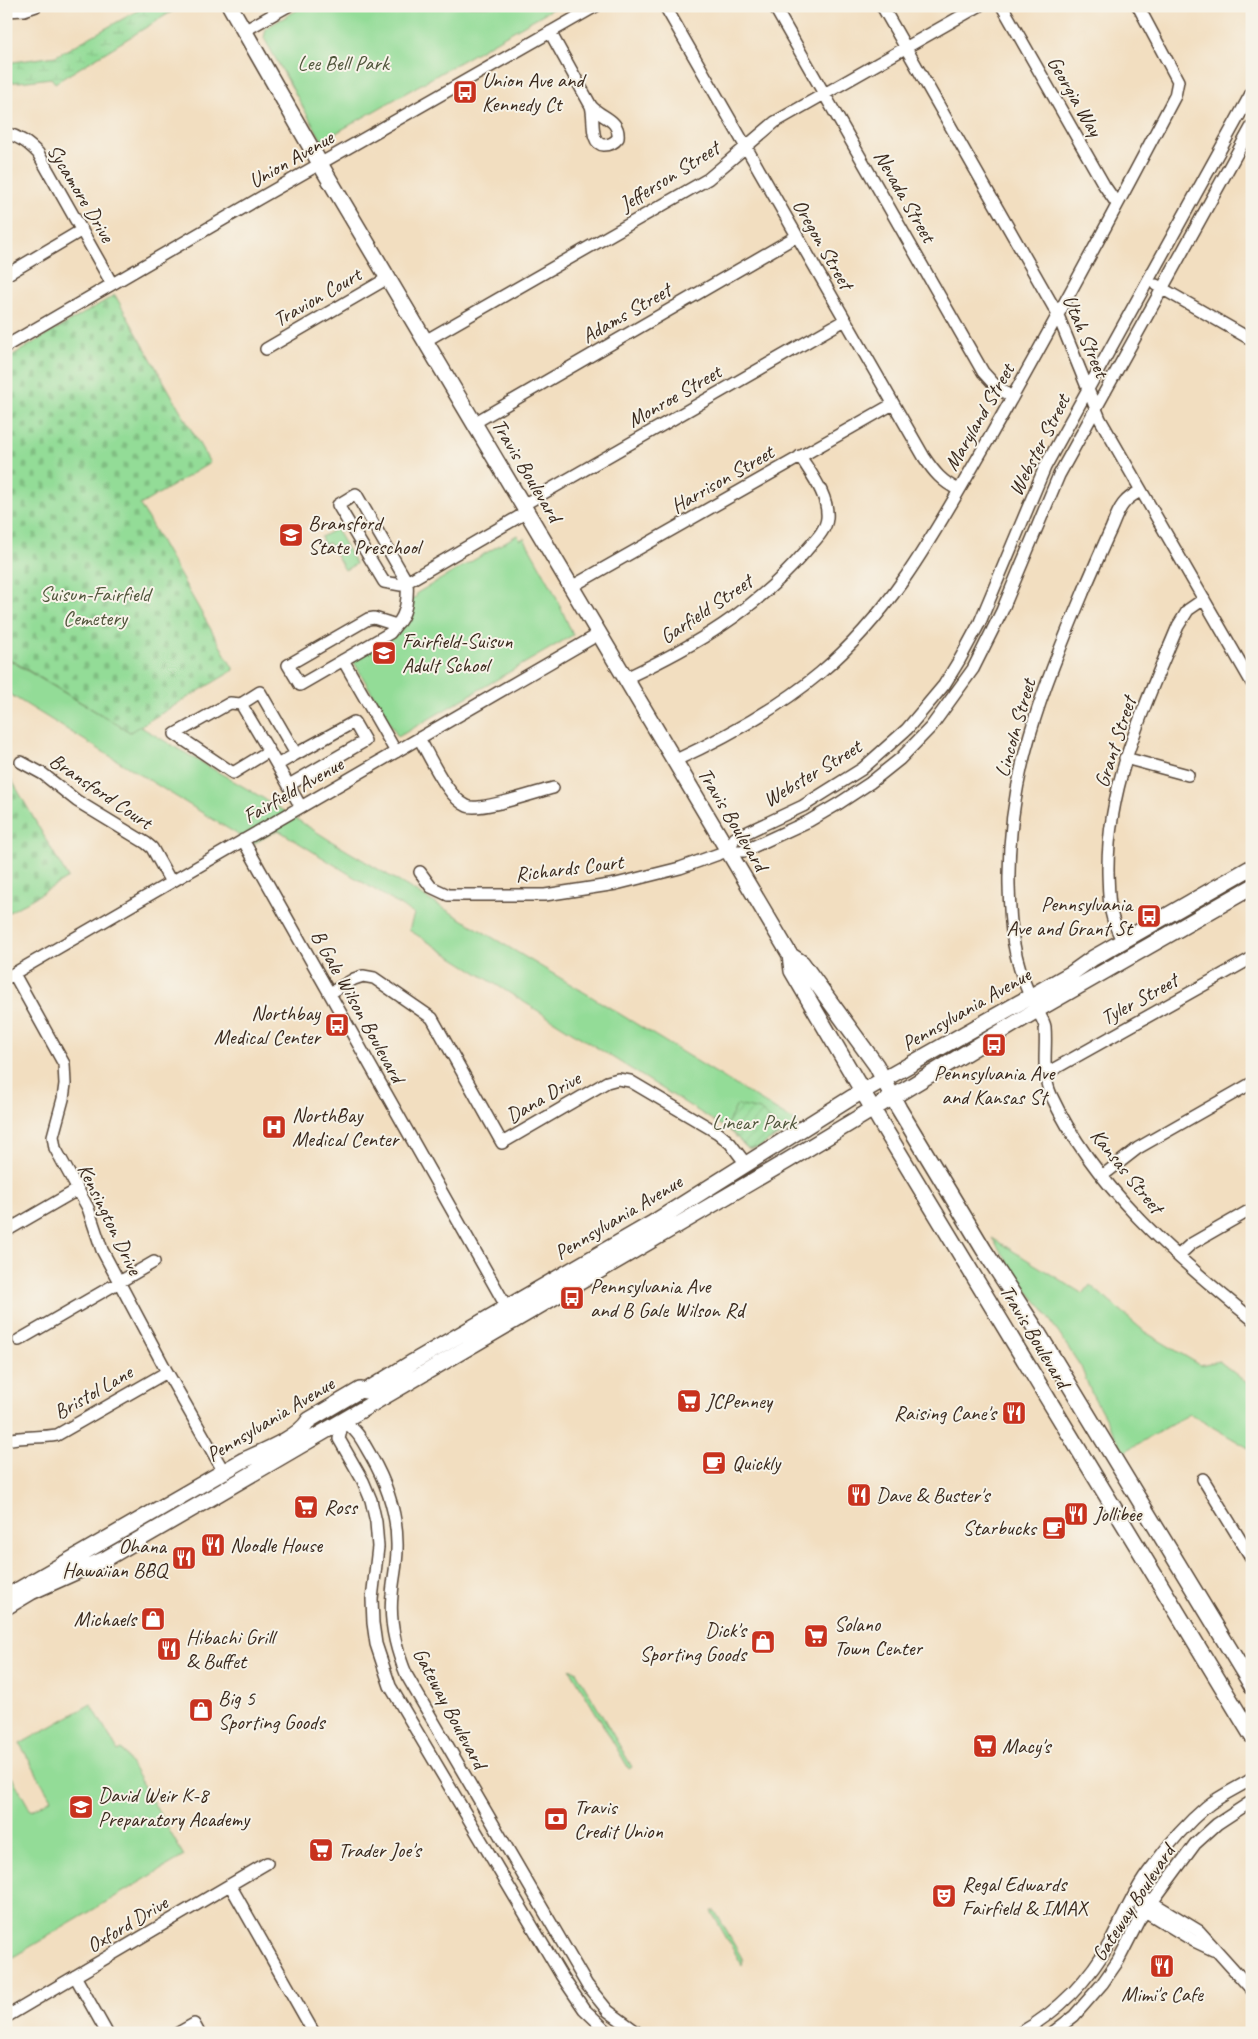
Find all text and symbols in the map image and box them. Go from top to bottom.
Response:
park label: Lee Bell Park [297,50,391,76]
street label: Georgia Way [1042,51,1109,142]
place label: Union Ave and Kennedy Ct [482,67,587,117]
bus stop icon: Union Ave and Kennedy Ct [452,79,478,105]
street label: Union Avenue [244,124,339,194]
street label: Jefferson Street [613,133,726,217]
street label: Sycamore Drive [42,139,121,248]
street label: Nevada Street [868,145,943,249]
street label: Oregon Street [787,194,861,296]
street label: Travion Court [268,260,367,333]
street label: Adams Street [577,276,678,349]
street label: Utah Street [1057,291,1116,383]
street label: Maryland Street [938,357,1021,475]
street label: Monroe Street [622,358,727,433]
street label: Webster Street [1002,388,1077,500]
street label: Travis Boulevard [486,414,570,530]
street label: Harrison Street [666,438,780,519]
place label: Bransford State Preschool [308,510,424,560]
school or university icon: Bransford State Preschool [278,522,304,548]
street label: Garfield Street [655,567,760,649]
park label: Suisun-Fairfield Cemetery [40,581,153,631]
place label: Fairfield-Suisun Adult School [402,628,513,678]
school or university icon: Fairfield-Suisun Adult School [371,640,397,666]
street label: Lincoln Street [989,674,1042,780]
street label: Grant Street [1088,691,1143,791]
street label: Webster Street [758,732,868,813]
street label: Bransford Court [45,747,159,836]
street label: Fairfield Avenue [238,750,349,829]
street label: Travis Boulevard [692,763,776,879]
street label: Richards Court [514,848,626,888]
place label: Pennsylvania Ave and Grant St [1006,891,1134,941]
bus stop icon: Pennsylvania Ave and Grant St [1136,903,1162,929]
street label: B Gale Wilson Boulevard [305,925,413,1090]
street label: Pennsylvania Avenue [897,961,1036,1056]
street label: Tyler Street [1096,966,1185,1031]
place label: Northbay Medical Center [214,1000,322,1050]
bus stop icon: Northbay Medical Center [324,1012,350,1038]
bus stop icon: Pennsylvania Ave and Kansas St [981,1032,1007,1058]
place label: Pennsylvania Ave and Kansas St [934,1060,1056,1110]
street label: Dana Drive [501,1064,587,1129]
place label: NorthBay Medical Center [292,1102,400,1152]
park label: Linear Park [712,1109,798,1135]
hospital icon: NorthBay Medical Center [261,1114,287,1140]
street label: Kansas Street [1085,1123,1171,1221]
street label: Kensington Drive [72,1159,149,1280]
street label: Pennsylvania Avenue [549,1168,688,1265]
place label: Pennsylvania Ave and B Gale Wilson Rd [590,1273,748,1323]
street label: Travis Boulevard [994,1280,1078,1396]
bus stop icon: Pennsylvania Ave and B Gale Wilson Rd [559,1285,585,1311]
street label: Bristol Lane [49,1358,139,1425]
street label: Pennsylvania Avenue [201,1370,340,1467]
supermarket icon: JCPenney [676,1388,702,1414]
place label: JCPenney [705,1388,774,1414]
place label: Raising Cane's [894,1400,998,1426]
restaurant icon: Raising Cane's [1001,1400,1027,1426]
cafe icon: Quickly [701,1450,727,1476]
place label: Quickly [732,1450,782,1476]
restaurant icon: Dave & Buster's [846,1482,872,1508]
place label: Dave & Buster's [876,1482,991,1508]
supermarket icon: Ross [293,1494,319,1520]
place label: Ross [324,1494,359,1520]
restaurant icon: Jollibee [1063,1501,1089,1527]
place label: Jollibee [1093,1501,1144,1527]
place label: Starbucks [963,1515,1038,1541]
cafe icon: Starbucks [1041,1515,1067,1541]
restaurant icon: Noodle House [200,1532,226,1558]
place label: Noodle House [230,1532,323,1558]
place label: Ohana Hawaiian BBQ [62,1533,169,1583]
restaurant icon: Ohana Hawaiian BBQ [171,1545,197,1571]
place label: Michaels [74,1606,138,1632]
shop icon: Michaels [140,1606,166,1632]
place label: Solano Town Center [834,1611,923,1661]
place label: Dick's Sporting Goods [640,1617,748,1667]
supermarket icon: Solano Town Center [803,1623,829,1649]
place label: Hibachi Grill & Buffet [186,1624,278,1674]
shop icon: Dick's Sporting Goods [750,1629,776,1655]
restaurant icon: Hibachi Grill & Buffet [156,1636,182,1662]
street label: Gateway Boulevard [407,1643,495,1776]
place label: Big 5 Sporting Goods [218,1685,326,1735]
shop icon: Big 5 Sporting Goods [188,1697,214,1723]
supermarket icon: Macy's [972,1733,998,1759]
place label: Macy's [1002,1733,1052,1759]
place label: David Weir K-8 Preparatory Academy [98,1782,251,1832]
school or university icon: David Weir K-8 Preparatory Academy [68,1794,94,1820]
place label: Travis Credit Union [574,1794,663,1844]
bank icon: Travis Credit Union [543,1806,569,1832]
supermarket icon: Trader Joe's [308,1837,334,1863]
place label: Trader Joe's [338,1837,422,1863]
street label: Gateway Boulevard [1086,1837,1182,1966]
place label: Regal Edwards Fairfield & IMAX [962,1871,1090,1921]
theatre icon: Regal Edwards Fairfield & IMAX [931,1883,957,1909]
street label: Oxford Drive [82,1889,173,1958]
restaurant icon: Mimi's Cafe [1149,1953,1175,1979]
place label: Mimi's Cafe [1121,1981,1204,2007]

